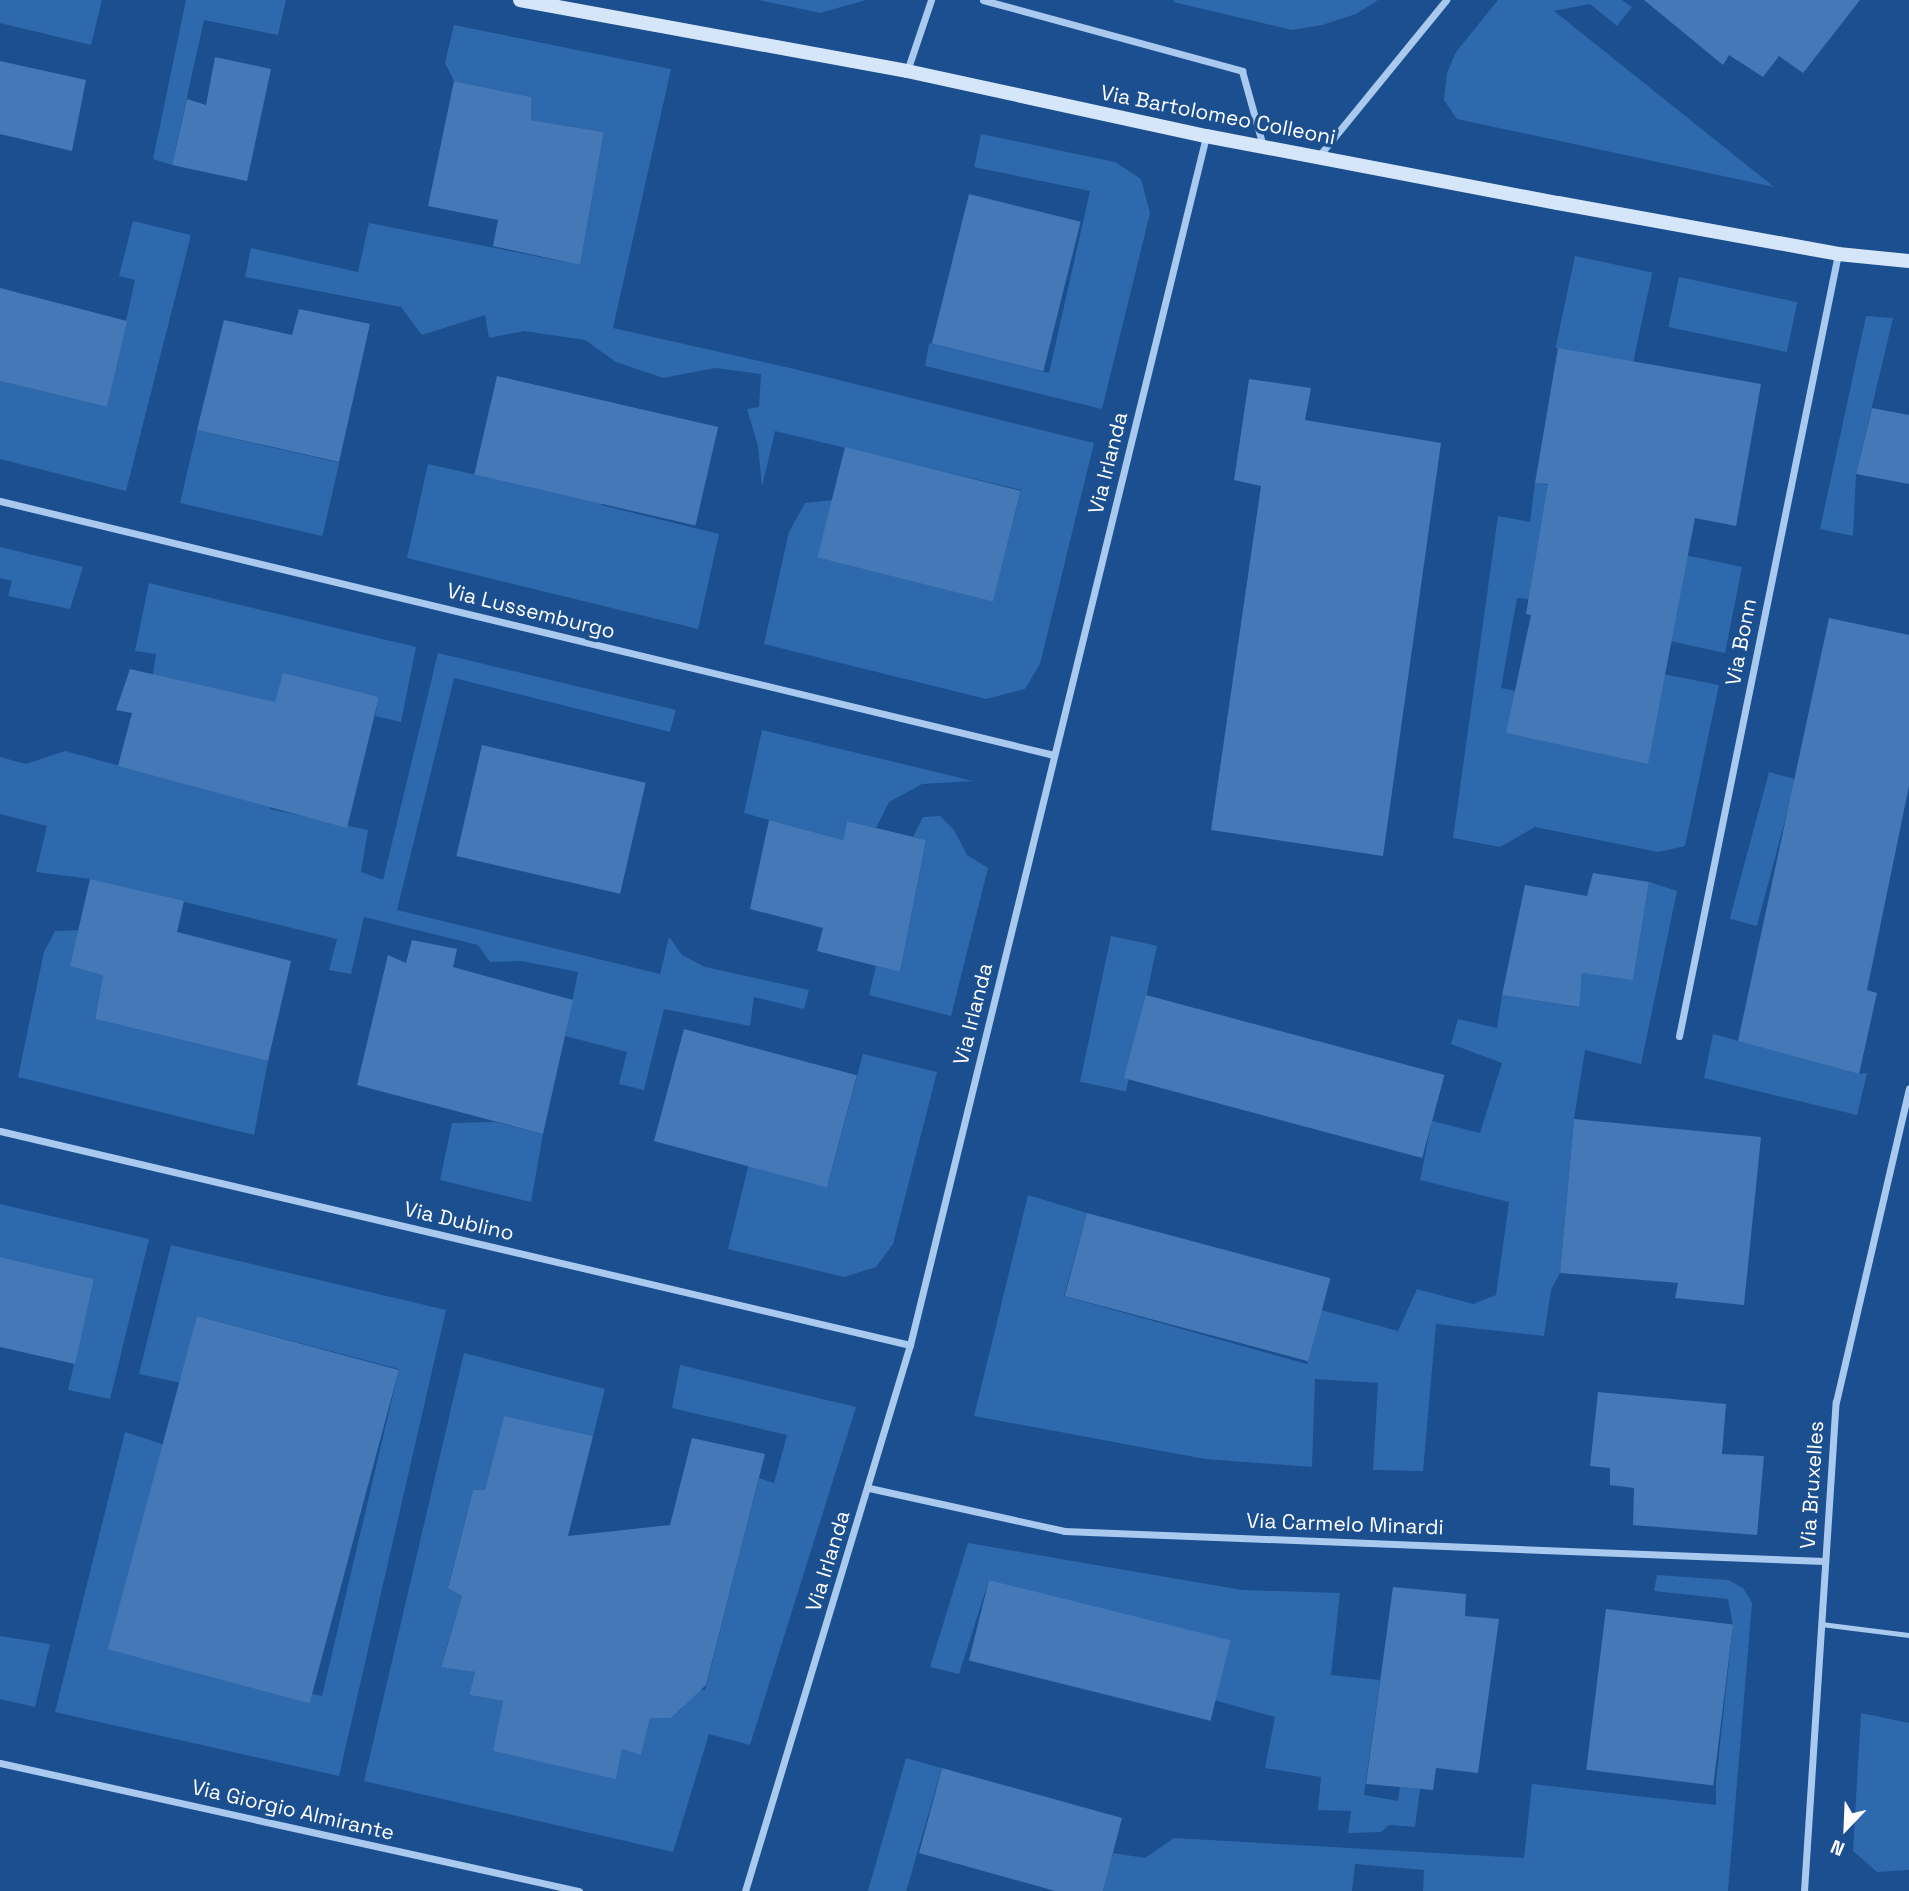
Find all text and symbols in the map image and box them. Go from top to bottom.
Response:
street label: Via Bartolomeo Colleoni [1098,80,1338,150]
street label: Via Irlanda [1083,409,1133,517]
street label: Via Lussemburgo [444,578,618,644]
street label: Via Bonn [1720,596,1762,688]
street label: Via Irlanda [948,960,998,1068]
street label: Via Dublino [402,1196,516,1246]
street label: Via Bruxelles [1795,1420,1829,1550]
street label: Via Irlanda [801,1507,855,1615]
street label: Via Carmelo Minardi [1246,1508,1444,1540]
street label: Via Giorgio Almirante [189,1774,397,1846]
north arrow [1811,1793,1881,1863]
text: N [1827,1834,1848,1862]

